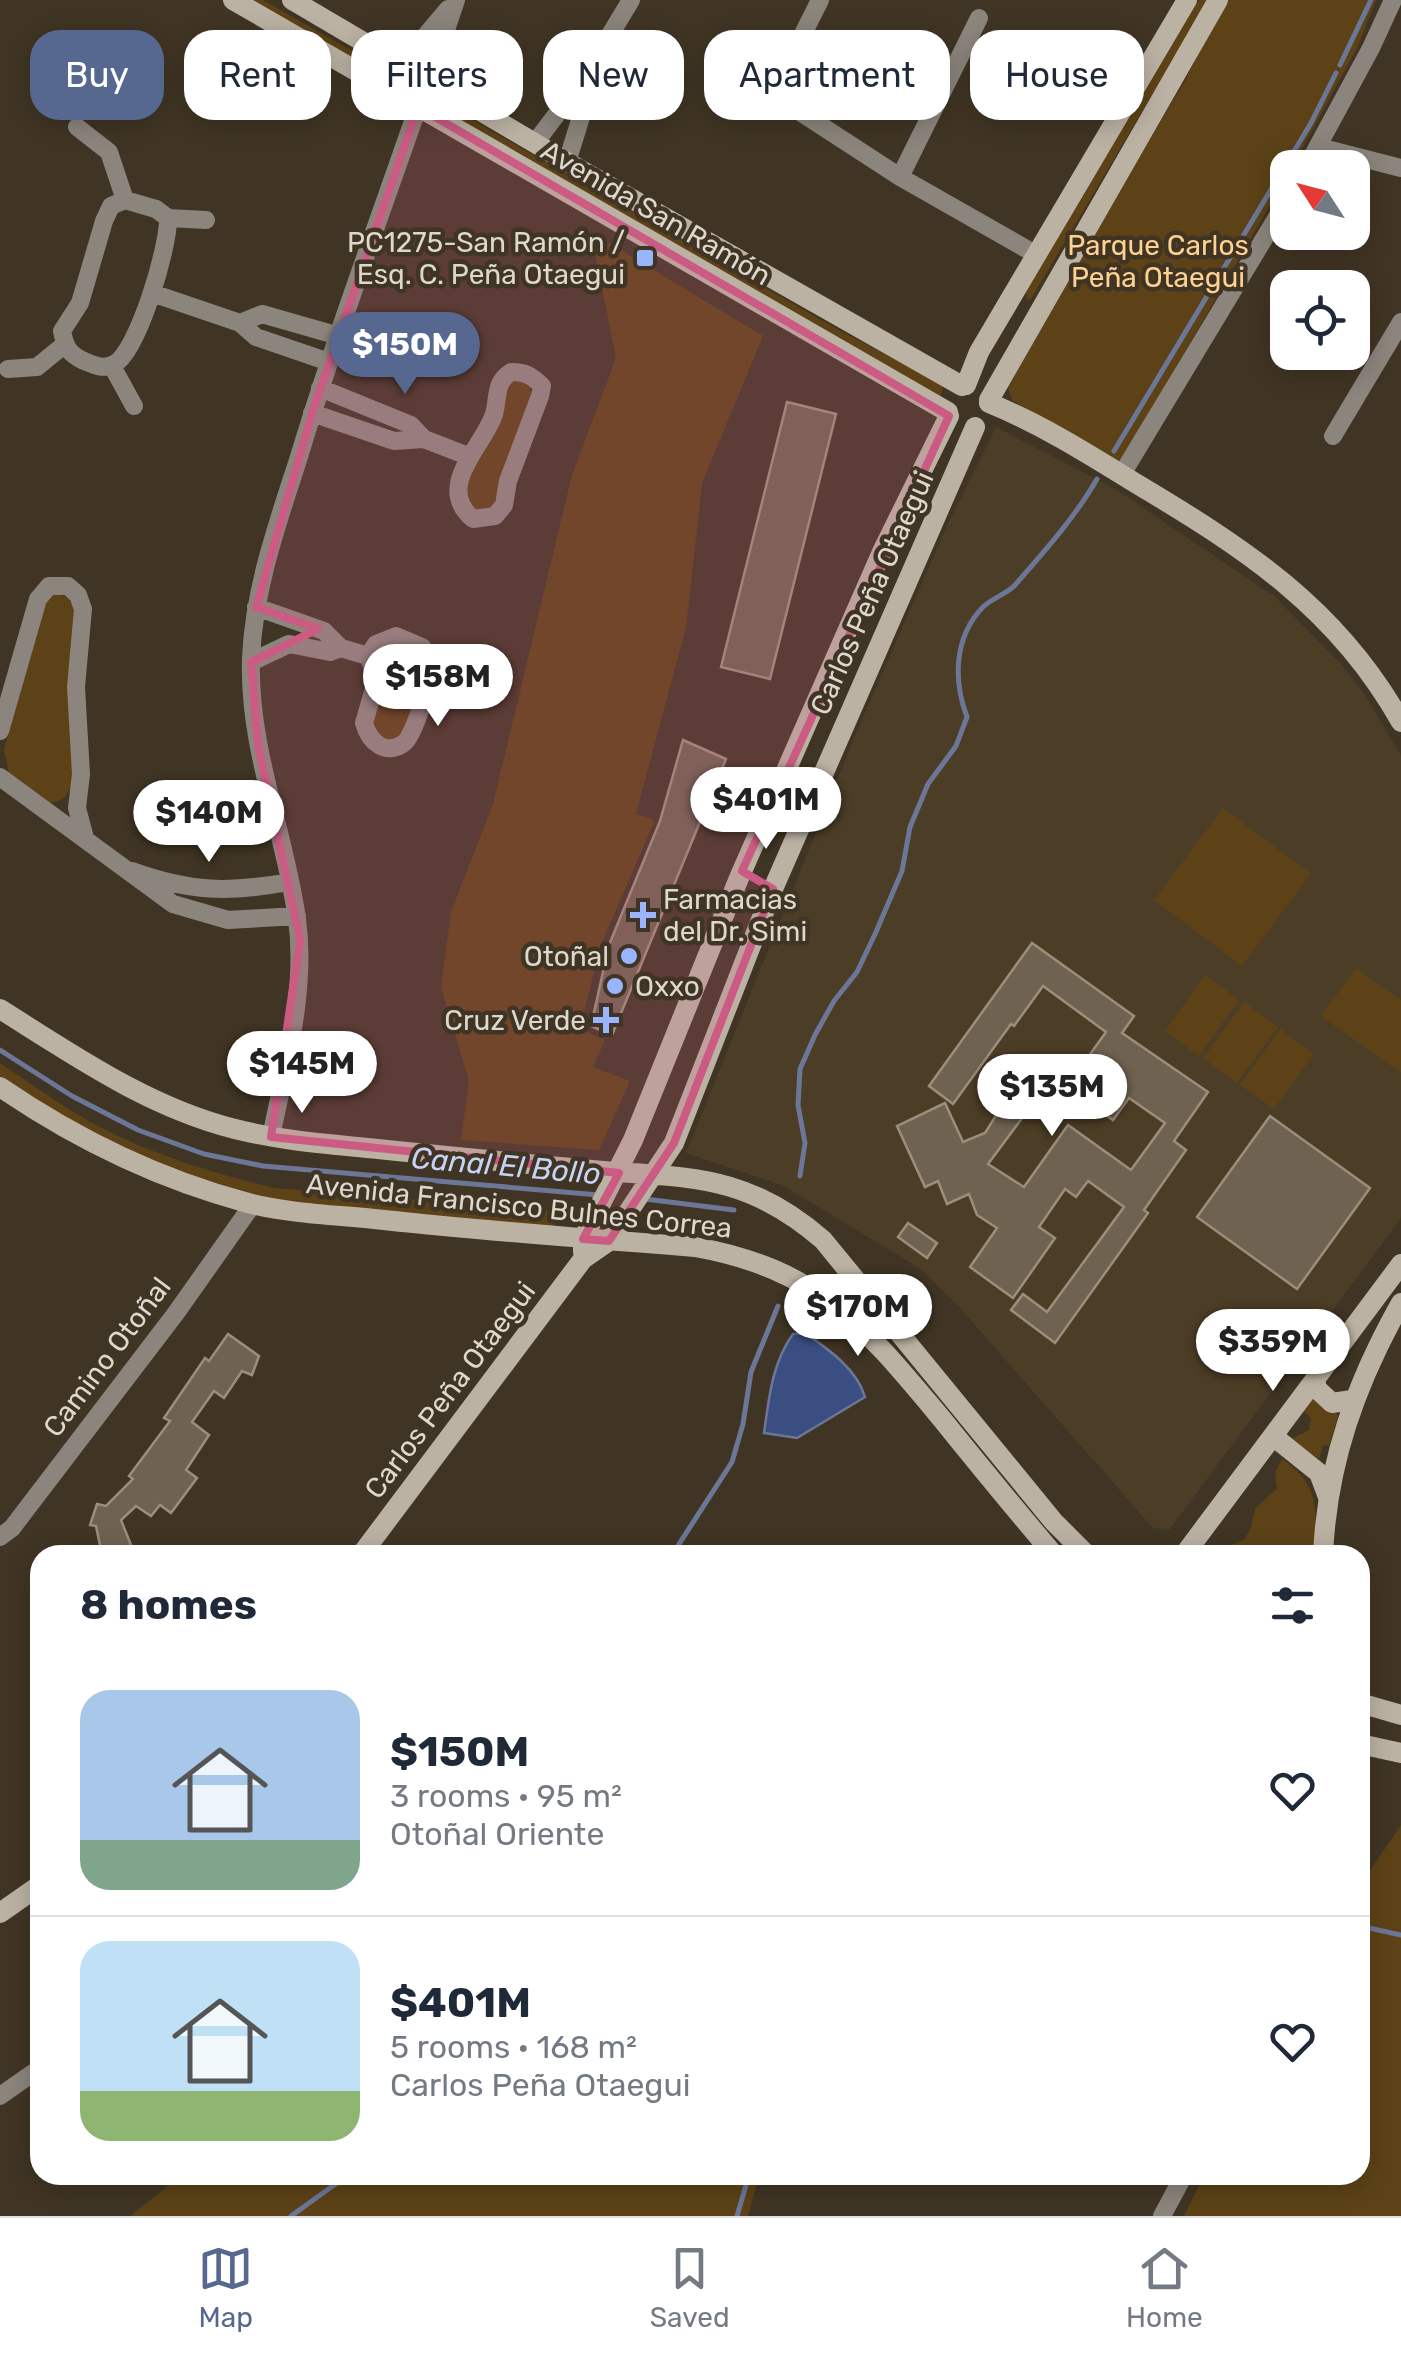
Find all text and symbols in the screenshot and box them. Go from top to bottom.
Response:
chip: Buy [30,30,164,120]
chip: Rent [184,30,331,120]
chip: Filters [351,30,523,120]
chip: New [543,30,684,120]
chip: Apartment [704,30,950,120]
chip: House [970,30,1144,120]
street label: Avenida San Ramón [535,134,777,292]
north arrow [1270,150,1370,250]
map controls [1270,150,1370,370]
place label: PC1275-San Ramón / Esq. C. Peña Otaegui [347,226,625,291]
park label: Parque Carlos Peña Otaegui [1067,229,1249,294]
marker: PC1275-San Ramón / Esq. C. Peña Otaegui [634,247,656,269]
button: locate [1270,270,1370,370]
pin: $150M [335,312,475,397]
text: $150M [352,325,458,363]
street label: Carlos Peña Otaegui [803,466,941,720]
pin: $158M [368,644,508,729]
text: $158M [385,657,491,695]
pin: $401M [696,767,836,852]
pin: $140M [139,780,279,865]
text: $401M [712,780,820,818]
text: $140M [155,793,263,831]
place label: Farmacias del Dr. Simi [663,883,807,948]
marker: Farmacias del Dr. Simi [632,904,654,926]
place label: Otoñal [524,940,609,973]
marker: Otoñal [618,945,640,967]
place label: Oxxo [635,970,700,1003]
marker: Oxxo [604,975,626,997]
place label: Cruz Verde [444,1004,586,1037]
marker: Cruz Verde [595,1009,617,1031]
pin: $145M [232,1031,372,1116]
text: $145M [249,1044,355,1082]
pin: $135M [982,1054,1122,1139]
text: $135M [999,1067,1105,1105]
water label: Canal El Bollo [410,1140,602,1192]
street label: Avenida Francisco Bulnes Correa [304,1167,734,1245]
street label: Camino Otoñal [36,1271,178,1443]
pin: $170M [788,1274,928,1359]
street label: Carlos Peña Otaegui [358,1275,542,1505]
text: $170M [806,1287,910,1325]
pin: $359M [1203,1309,1343,1394]
text: $359M [1218,1322,1328,1360]
icon: filters [1265,1578,1320,1633]
text: 8 homes [80,1580,257,1630]
text: $150M [390,1727,529,1777]
icon: home [160,1730,280,1850]
icon: heart [1265,1763,1320,1818]
text: 3 rooms · 95 m² [390,1777,622,1815]
text: Otoñal Oriente [390,1815,604,1853]
text: $401M [390,1978,531,2028]
icon: home [160,1981,280,2101]
icon: heart [1265,2014,1320,2069]
text: 5 rooms · 168 m² [390,2028,637,2066]
text: Carlos Peña Otaegui [390,2066,690,2104]
tab: Map [198,2241,253,2334]
tab: Saved [650,2241,730,2334]
tab: Home [1126,2241,1203,2334]

